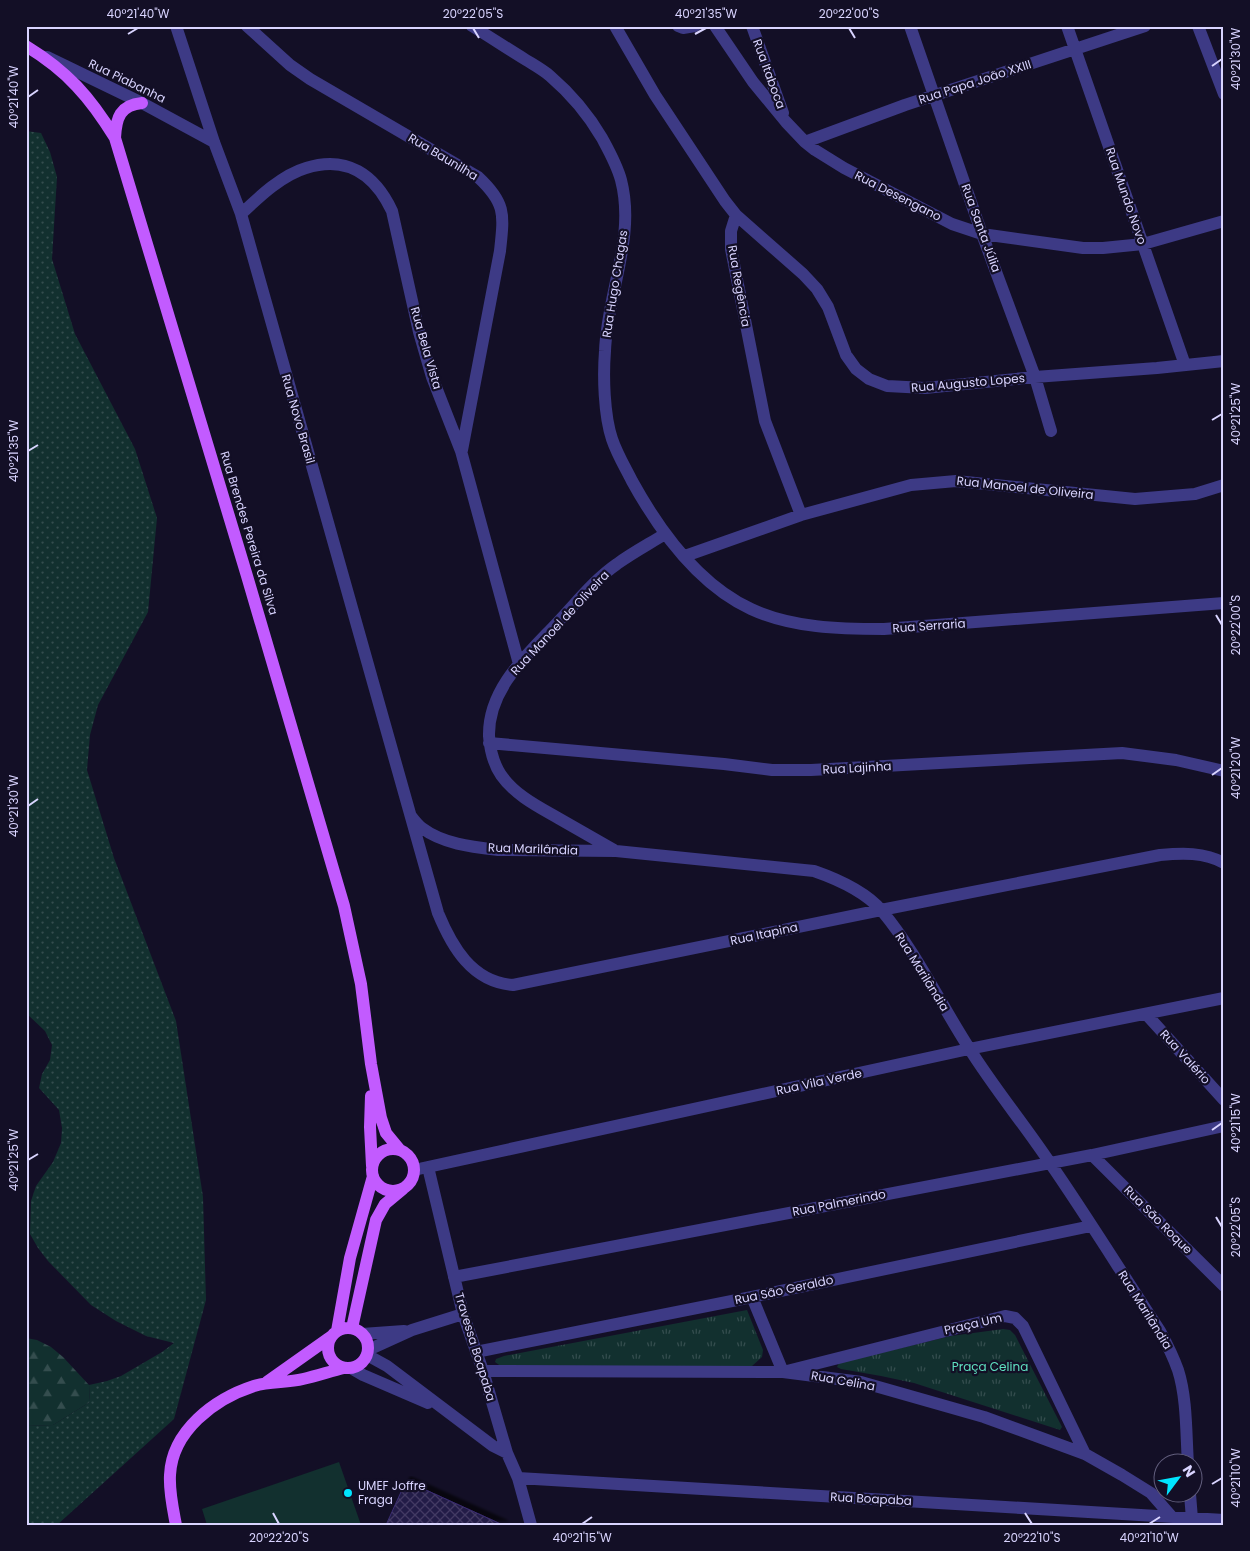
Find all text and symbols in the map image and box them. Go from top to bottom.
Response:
text: 40°21'40"W [107,5,170,22]
text: 20°22'05"S [443,5,503,22]
text: 40°21'35"W [675,5,738,22]
text: 20°22'00"S [819,5,879,22]
text: 40°21'30"W [1227,27,1244,90]
street label: Rua Itaboca [749,37,790,111]
street label: Rua Piabanha [86,54,169,107]
street label: Rua Papa João XXIII [916,55,1033,108]
text: 40°21'40"W [5,65,22,128]
street label: Rua Baunilha [405,129,481,184]
street label: Rua Mundo Novo [1102,145,1151,247]
street label: Rua Desengano [852,166,945,225]
street label: Rua Santa Júlia [958,181,1005,274]
street label: Rua Hugo Chagas [598,229,631,339]
street label: Rua Regência [724,244,755,328]
street label: Rua Bela Vista [407,305,446,391]
street label: Rua Augusto Lopes [910,369,1026,396]
street label: Rua Novo Brasil [278,372,319,466]
text: 40°21'25"W [1227,383,1244,445]
text: 40°21'35"W [5,419,22,482]
street label: Rua Brendes Pereira da Silva [216,449,283,617]
street label: Rua Manoel de Oliveira [956,472,1094,503]
street label: Rua Manoel de Oliveira [507,567,613,679]
text: 20°22'00"S [1227,595,1244,655]
street label: Rua Serraria [892,614,966,637]
text: 40°21'20"W [1227,737,1244,799]
street label: Rua Lajinha [822,757,892,778]
text: 40°21'30"W [5,774,22,837]
street label: Rua Marilândia [488,838,578,859]
street label: Rua Itapina [729,918,799,949]
street label: Rua Marilândia [891,929,954,1014]
street label: Rua Valério [1156,1026,1215,1088]
street label: Rua Vila Verde [774,1064,863,1099]
text: 40°21'15"W [1227,1093,1244,1153]
text: 40°21'25"W [5,1129,22,1191]
street label: Rua São Roque [1120,1182,1196,1258]
street label: Rua Palmerindo [791,1185,887,1220]
text: 20°22'05"S [1227,1197,1244,1257]
street label: Rua Marilândia [1114,1267,1177,1352]
street label: Rua São Geraldo [733,1271,835,1308]
street label: Travessa Boapaba [451,1290,500,1403]
street label: Praça Um [942,1309,1003,1338]
park label: Praça Celina [952,1358,1028,1375]
street label: Rua Celina [810,1367,876,1394]
text: 40°21'10"W [1227,1448,1244,1508]
north arrow [1152,1454,1202,1504]
text: N [1178,1461,1200,1481]
place label: UMEF Joffre Fraga [358,1477,426,1508]
marker: UMEF Joffre Fraga [342,1487,354,1499]
street label: Rua Boapaba [830,1488,912,1509]
text: 20°22'20"S [249,1529,309,1546]
text: 40°21'15"W [552,1529,612,1546]
text: 20°22'10"S [1004,1529,1061,1546]
text: 40°21'10"W [1119,1529,1179,1546]

